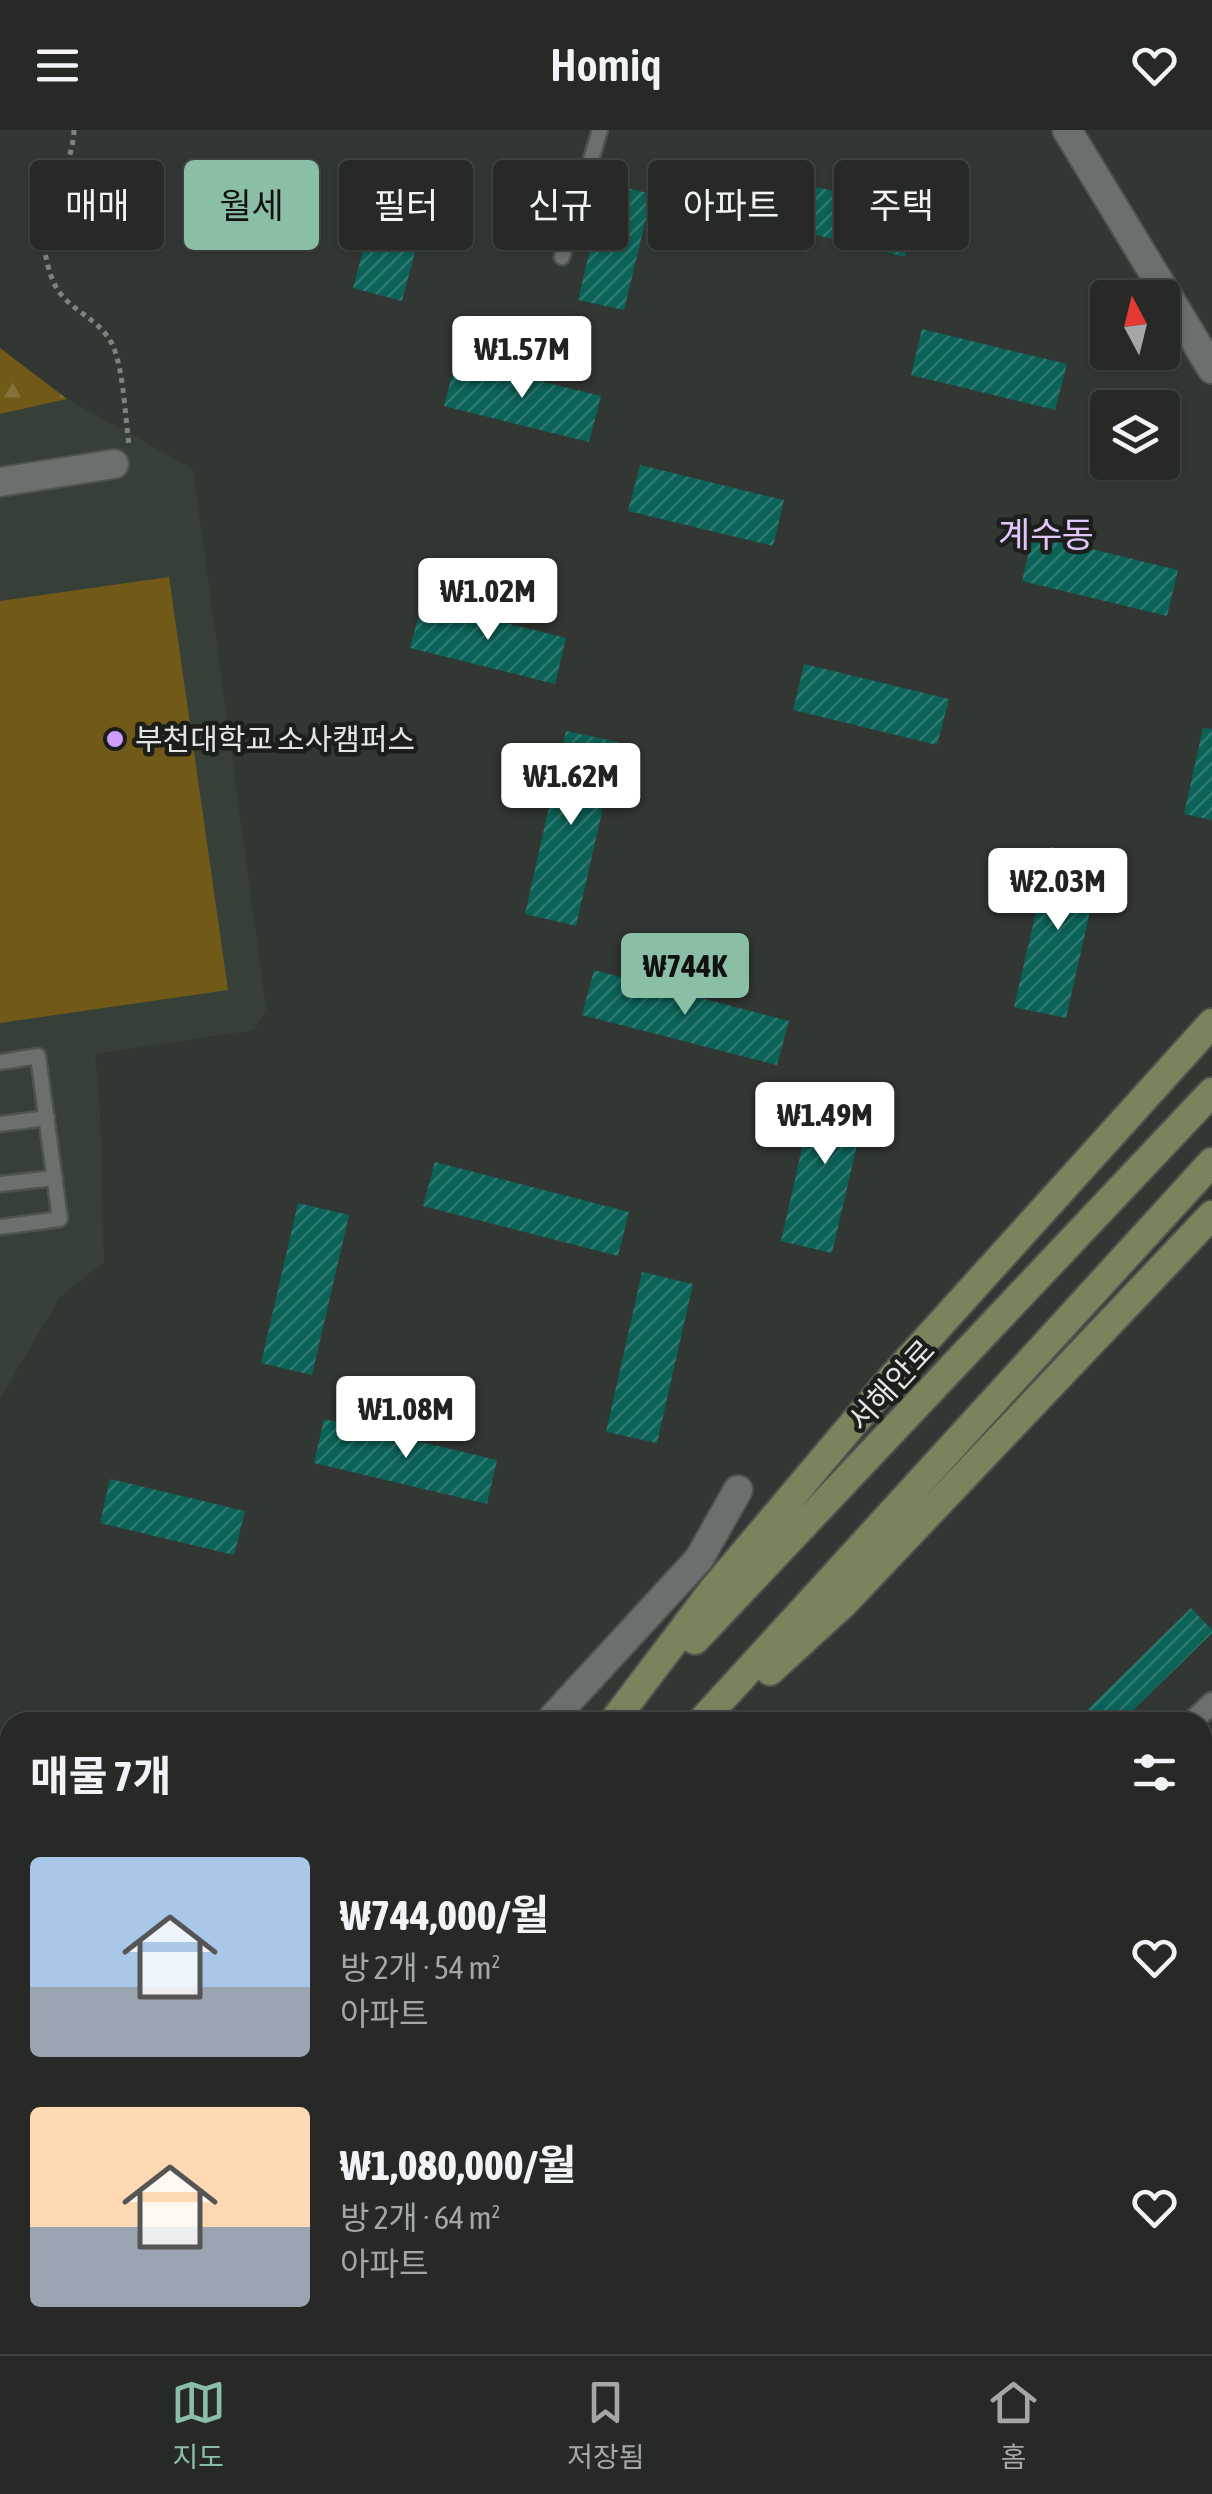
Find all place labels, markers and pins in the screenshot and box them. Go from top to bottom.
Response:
pin: ₩1.57M [441,316,603,401]
pin: ₩1.02M [407,558,569,643]
place label: 부천대학교 소사캠퍼스 [135,722,415,756]
marker: 부천대학교 소사캠퍼스 [104,728,126,750]
pin: ₩1.62M [490,743,652,828]
pin: ₩2.03M [977,848,1139,933]
pin: ₩744K [615,933,755,1018]
pin: ₩1.49M [744,1082,906,1167]
pin: ₩1.08M [325,1376,487,1461]

